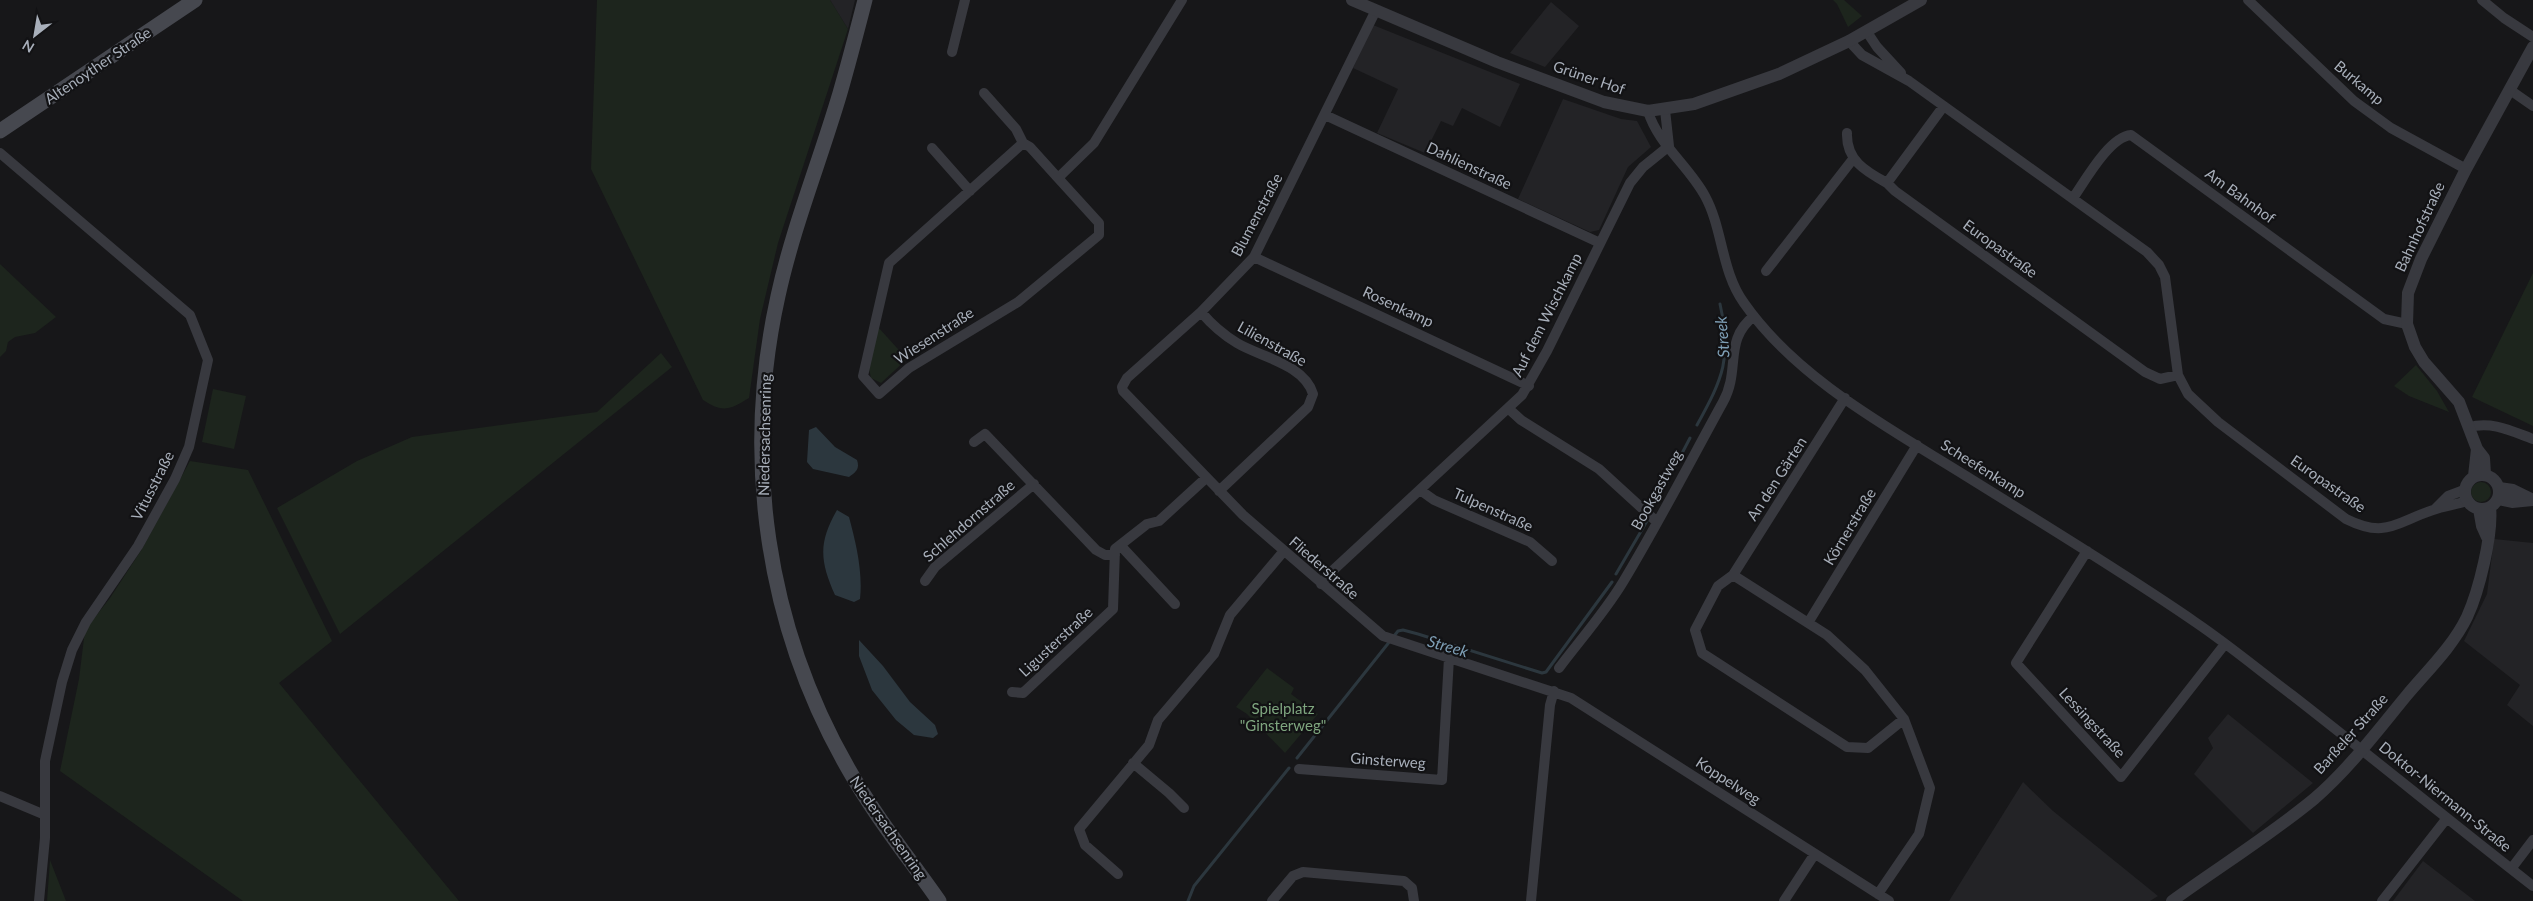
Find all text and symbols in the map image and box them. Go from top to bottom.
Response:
north arrow [10,10,60,60]
street label: Altenoyther Straße [41,23,154,107]
text: N [19,37,37,57]
street label: Grüner Hof [1551,56,1628,98]
street label: Burkamp [2331,56,2388,108]
street label: Dahlienstraße [1424,138,1515,193]
street label: Am Bahnhof [2202,164,2280,227]
street label: Blumenstraße [1227,170,1286,259]
street label: Bahnhofstraße [2390,179,2448,274]
street label: Europastraße [1960,215,2041,281]
street label: Auf dem Wischkamp [1507,250,1585,379]
street label: Rosenkamp [1360,282,1437,330]
street label: Wiesenstraße [890,303,977,368]
water label: Streek [1711,315,1732,358]
street label: Lilienstraße [1235,317,1310,369]
street label: Niedersachsenring [754,374,774,496]
street label: An den Gärten [1742,433,1810,524]
street label: Scheefenkamp [1938,435,2029,501]
street label: Bookgastweg [1627,446,1686,533]
street label: Vitusstraße [127,448,177,523]
street label: Europastraße [2288,451,2370,516]
street label: Schlehdornstraße [919,476,1018,565]
street label: Tulpenstraße [1451,484,1536,535]
street label: Körnerstraße [1819,485,1879,568]
street label: Fliederstraße [1286,532,1363,602]
street label: Ligusterstraße [1015,603,1096,680]
water label: Streek [1426,631,1471,660]
street label: Lessingstraße [2056,684,2130,761]
street label: Barßeler Straße [2309,689,2391,777]
park label: Spielplatz "Ginsterweg" [1240,699,1326,734]
street label: Doktor-Niermann-Straße [2376,737,2515,855]
street label: Ginsterweg [1350,748,1427,772]
street label: Koppelweg [1693,753,1764,808]
street label: Niedersachsenring [846,772,931,883]

